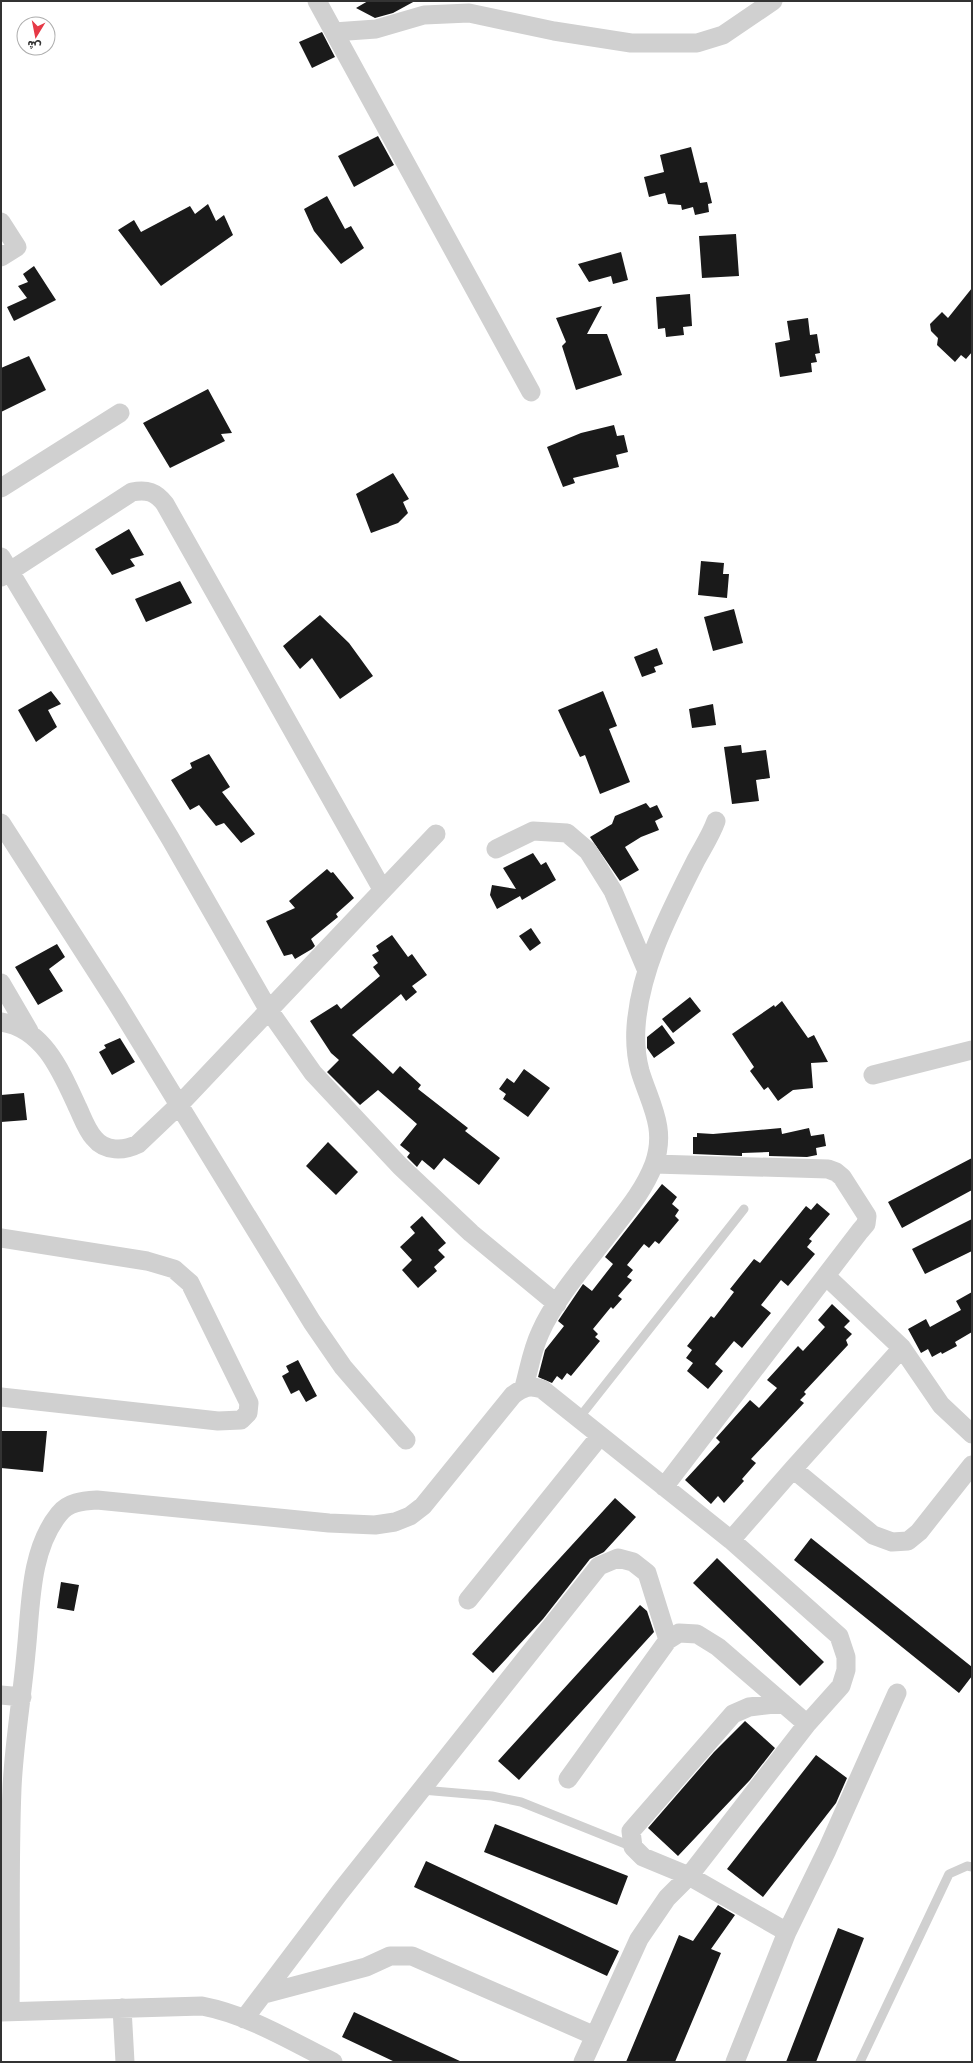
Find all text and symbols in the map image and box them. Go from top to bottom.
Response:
north arrow [16,16,56,56]
text: ش [26,38,42,53]

